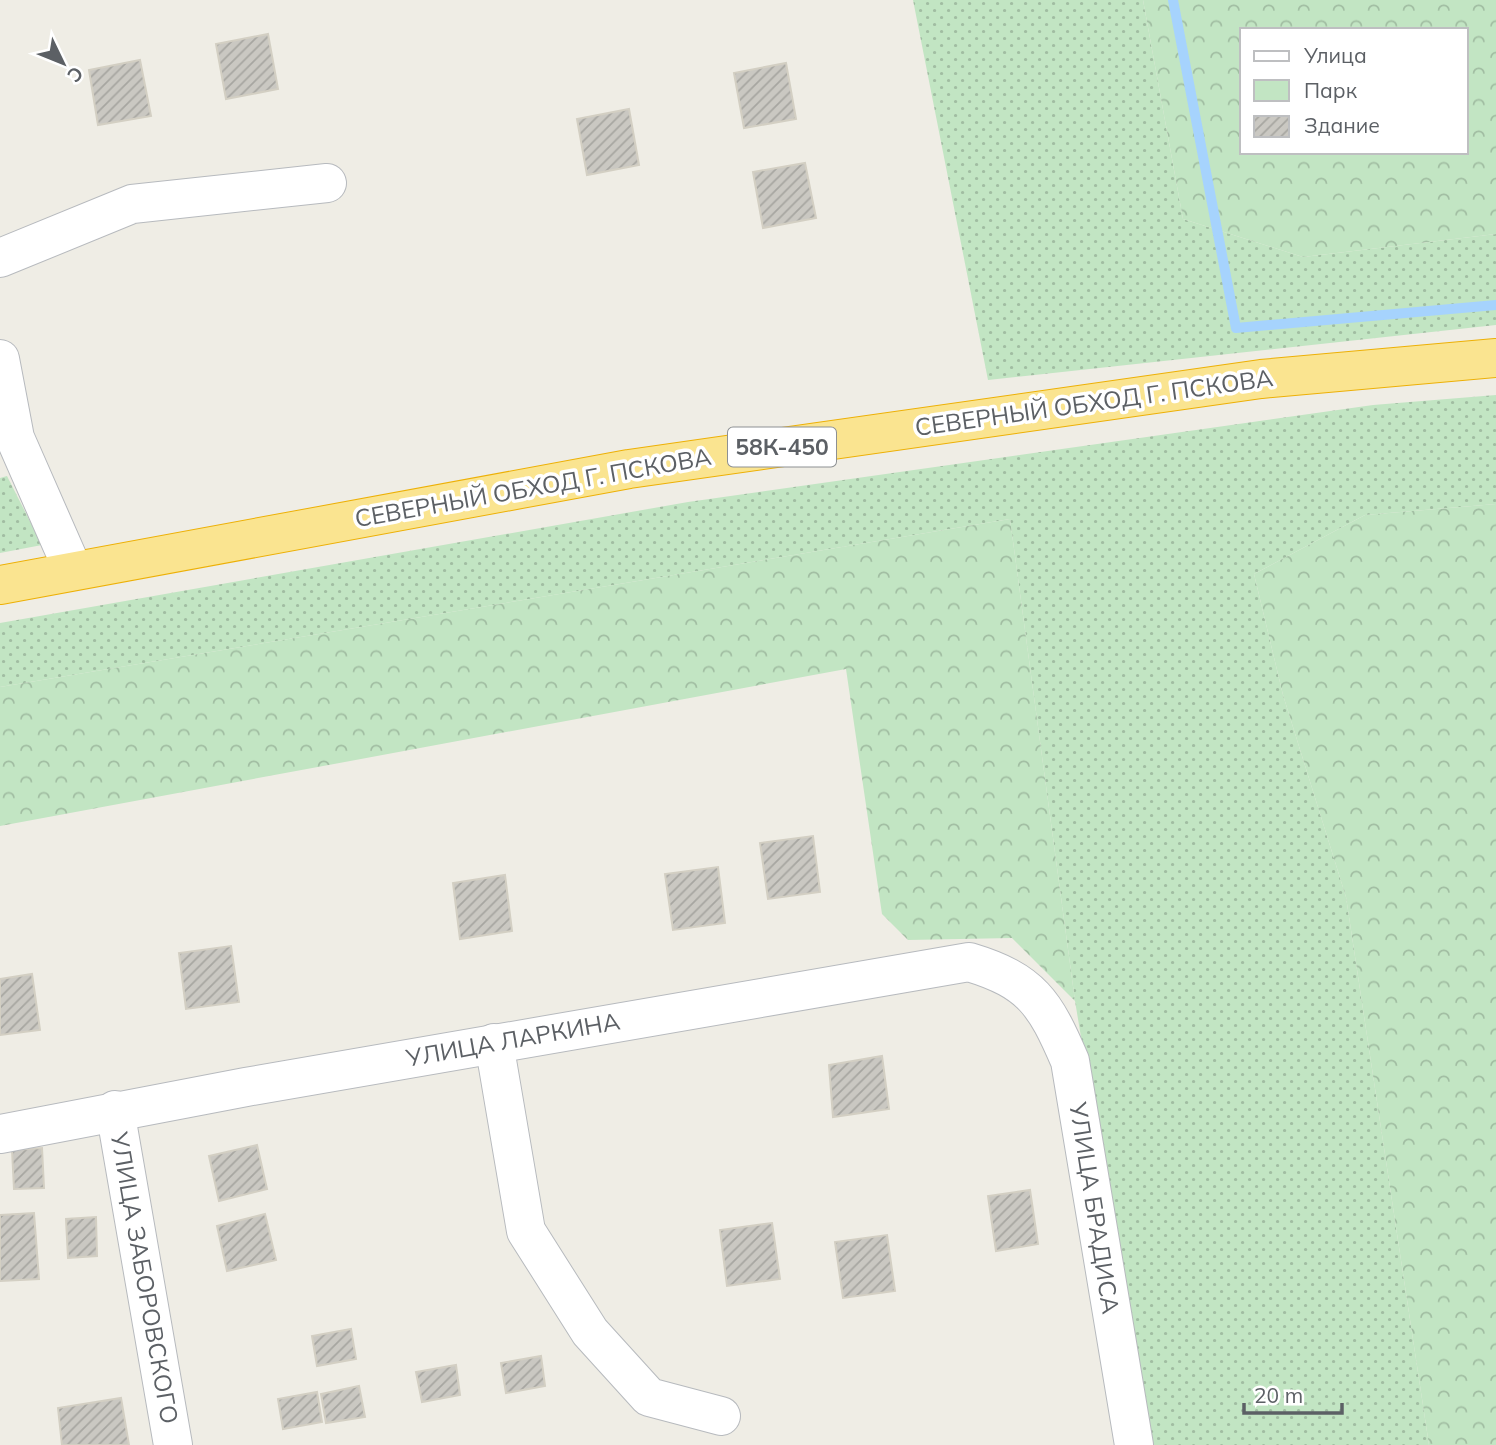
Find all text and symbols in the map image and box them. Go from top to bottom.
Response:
north arrow [28,28,98,98]
legend [1240,28,1468,154]
text: Улица [1303,42,1367,68]
text: С [62,62,89,88]
text: Парк [1304,77,1358,103]
text: Здание [1304,112,1380,138]
street label: СЕВЕРНЫЙ ОБХОД Г. ПСКОВА [913,362,1275,442]
road number: 58К-450 [728,428,836,466]
street label: СЕВЕРНЫЙ ОБХОД Г. ПСКОВА [352,441,714,533]
street label: УЛИЦА ЛАРКИНА [403,1005,622,1073]
street label: УЛИЦА БРАДИСА [1063,1099,1127,1316]
street label: УЛИЦА ЗАБОРОВСКОГО [104,1129,185,1426]
scale bar [1244,1372,1342,1416]
text: 20 m [1254,1382,1303,1408]

